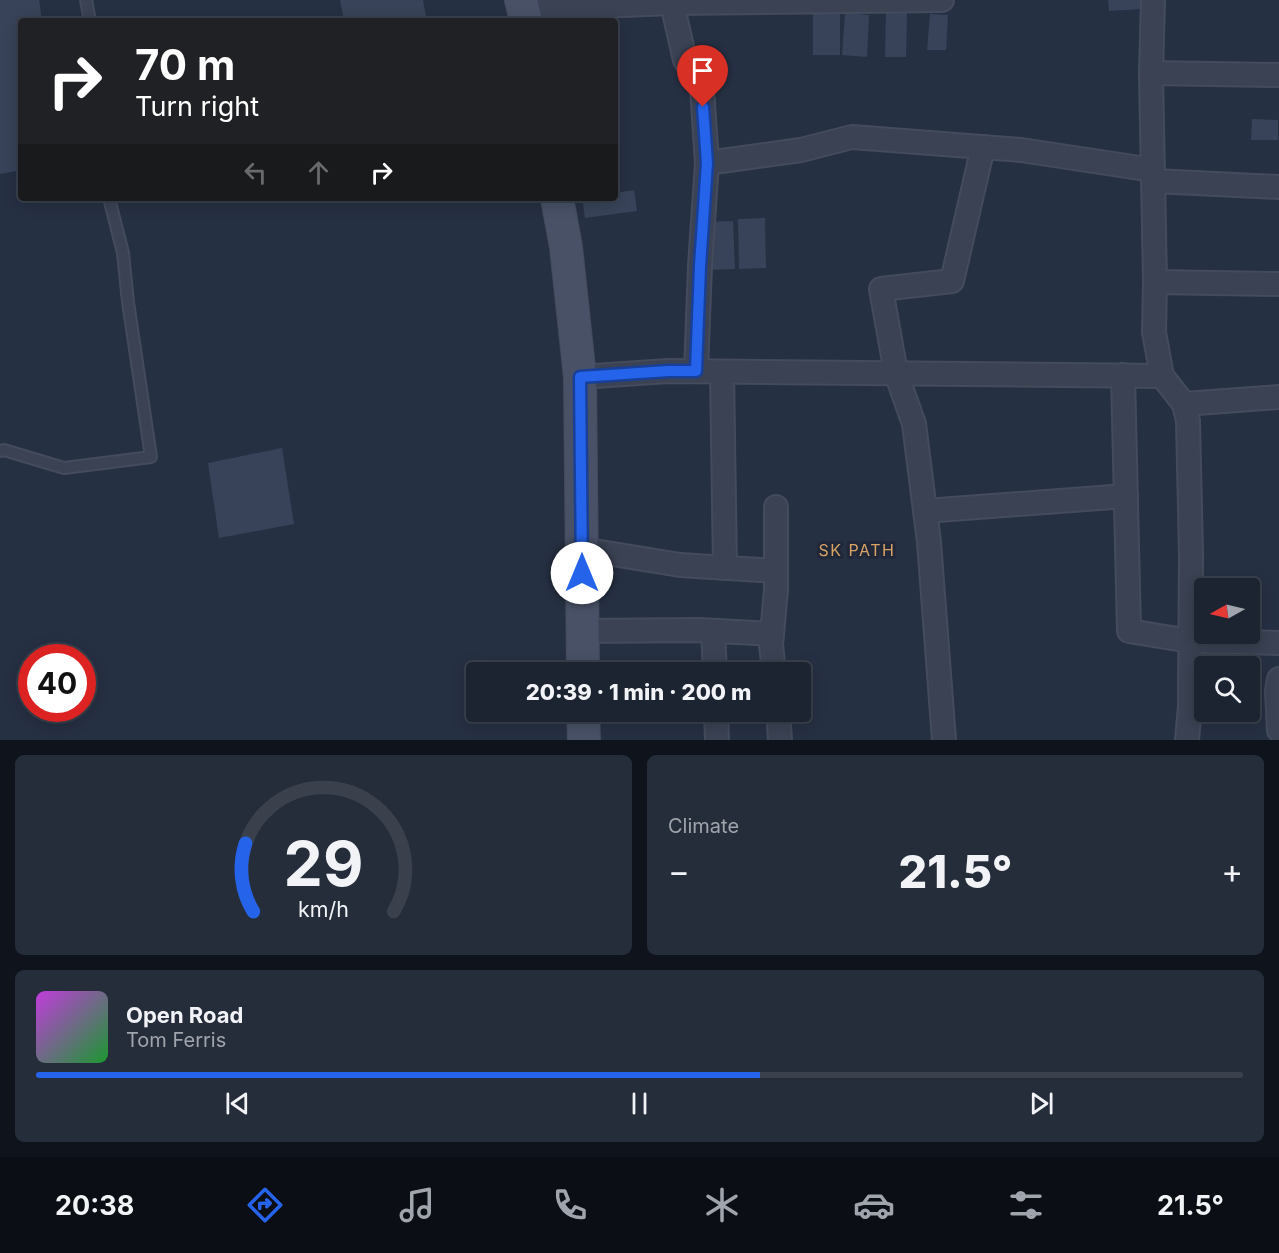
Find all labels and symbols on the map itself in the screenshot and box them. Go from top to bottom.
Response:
pin [677,45,728,107]
district label: SK PATH [819,540,895,560]
position arrow [550,541,614,605]
north arrow [1194,578,1260,644]
speed limit sign: 40 [18,644,96,722]

